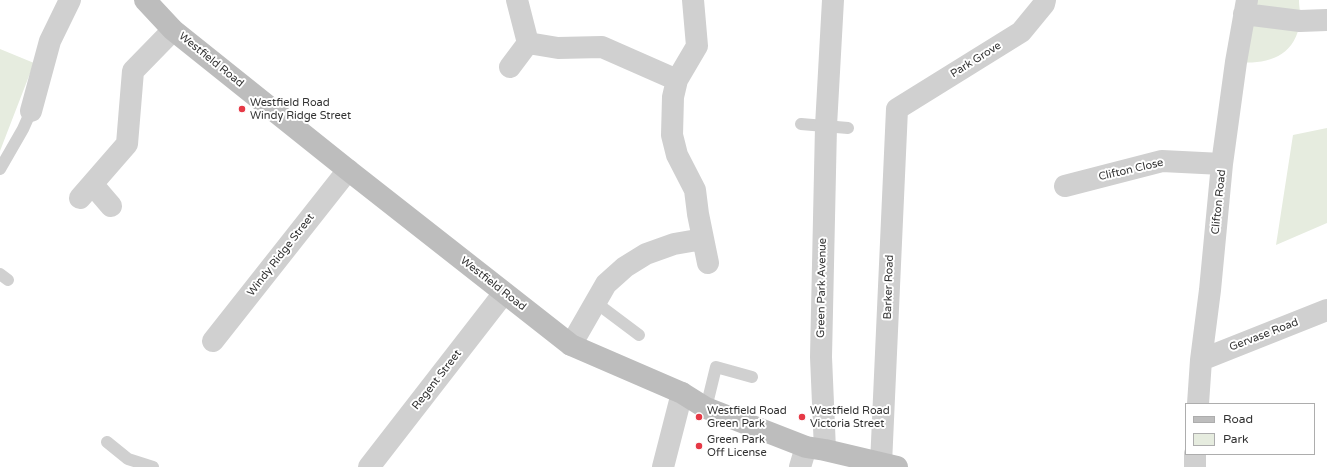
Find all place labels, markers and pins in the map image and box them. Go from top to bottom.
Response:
place label: Westfield Road Windy Ridge Street [250,96,351,122]
marker: Westfield Road Windy Ridge Street [237,104,247,114]
place label: Westfield Road Green Park [707,404,787,430]
place label: Westfield Road Victoria Street [810,404,890,430]
marker: Westfield Road Green Park [694,412,704,422]
marker: Westfield Road Victoria Street [797,412,807,422]
place label: Green Park Off License [707,433,767,459]
marker: Green Park Off License [694,441,704,451]

